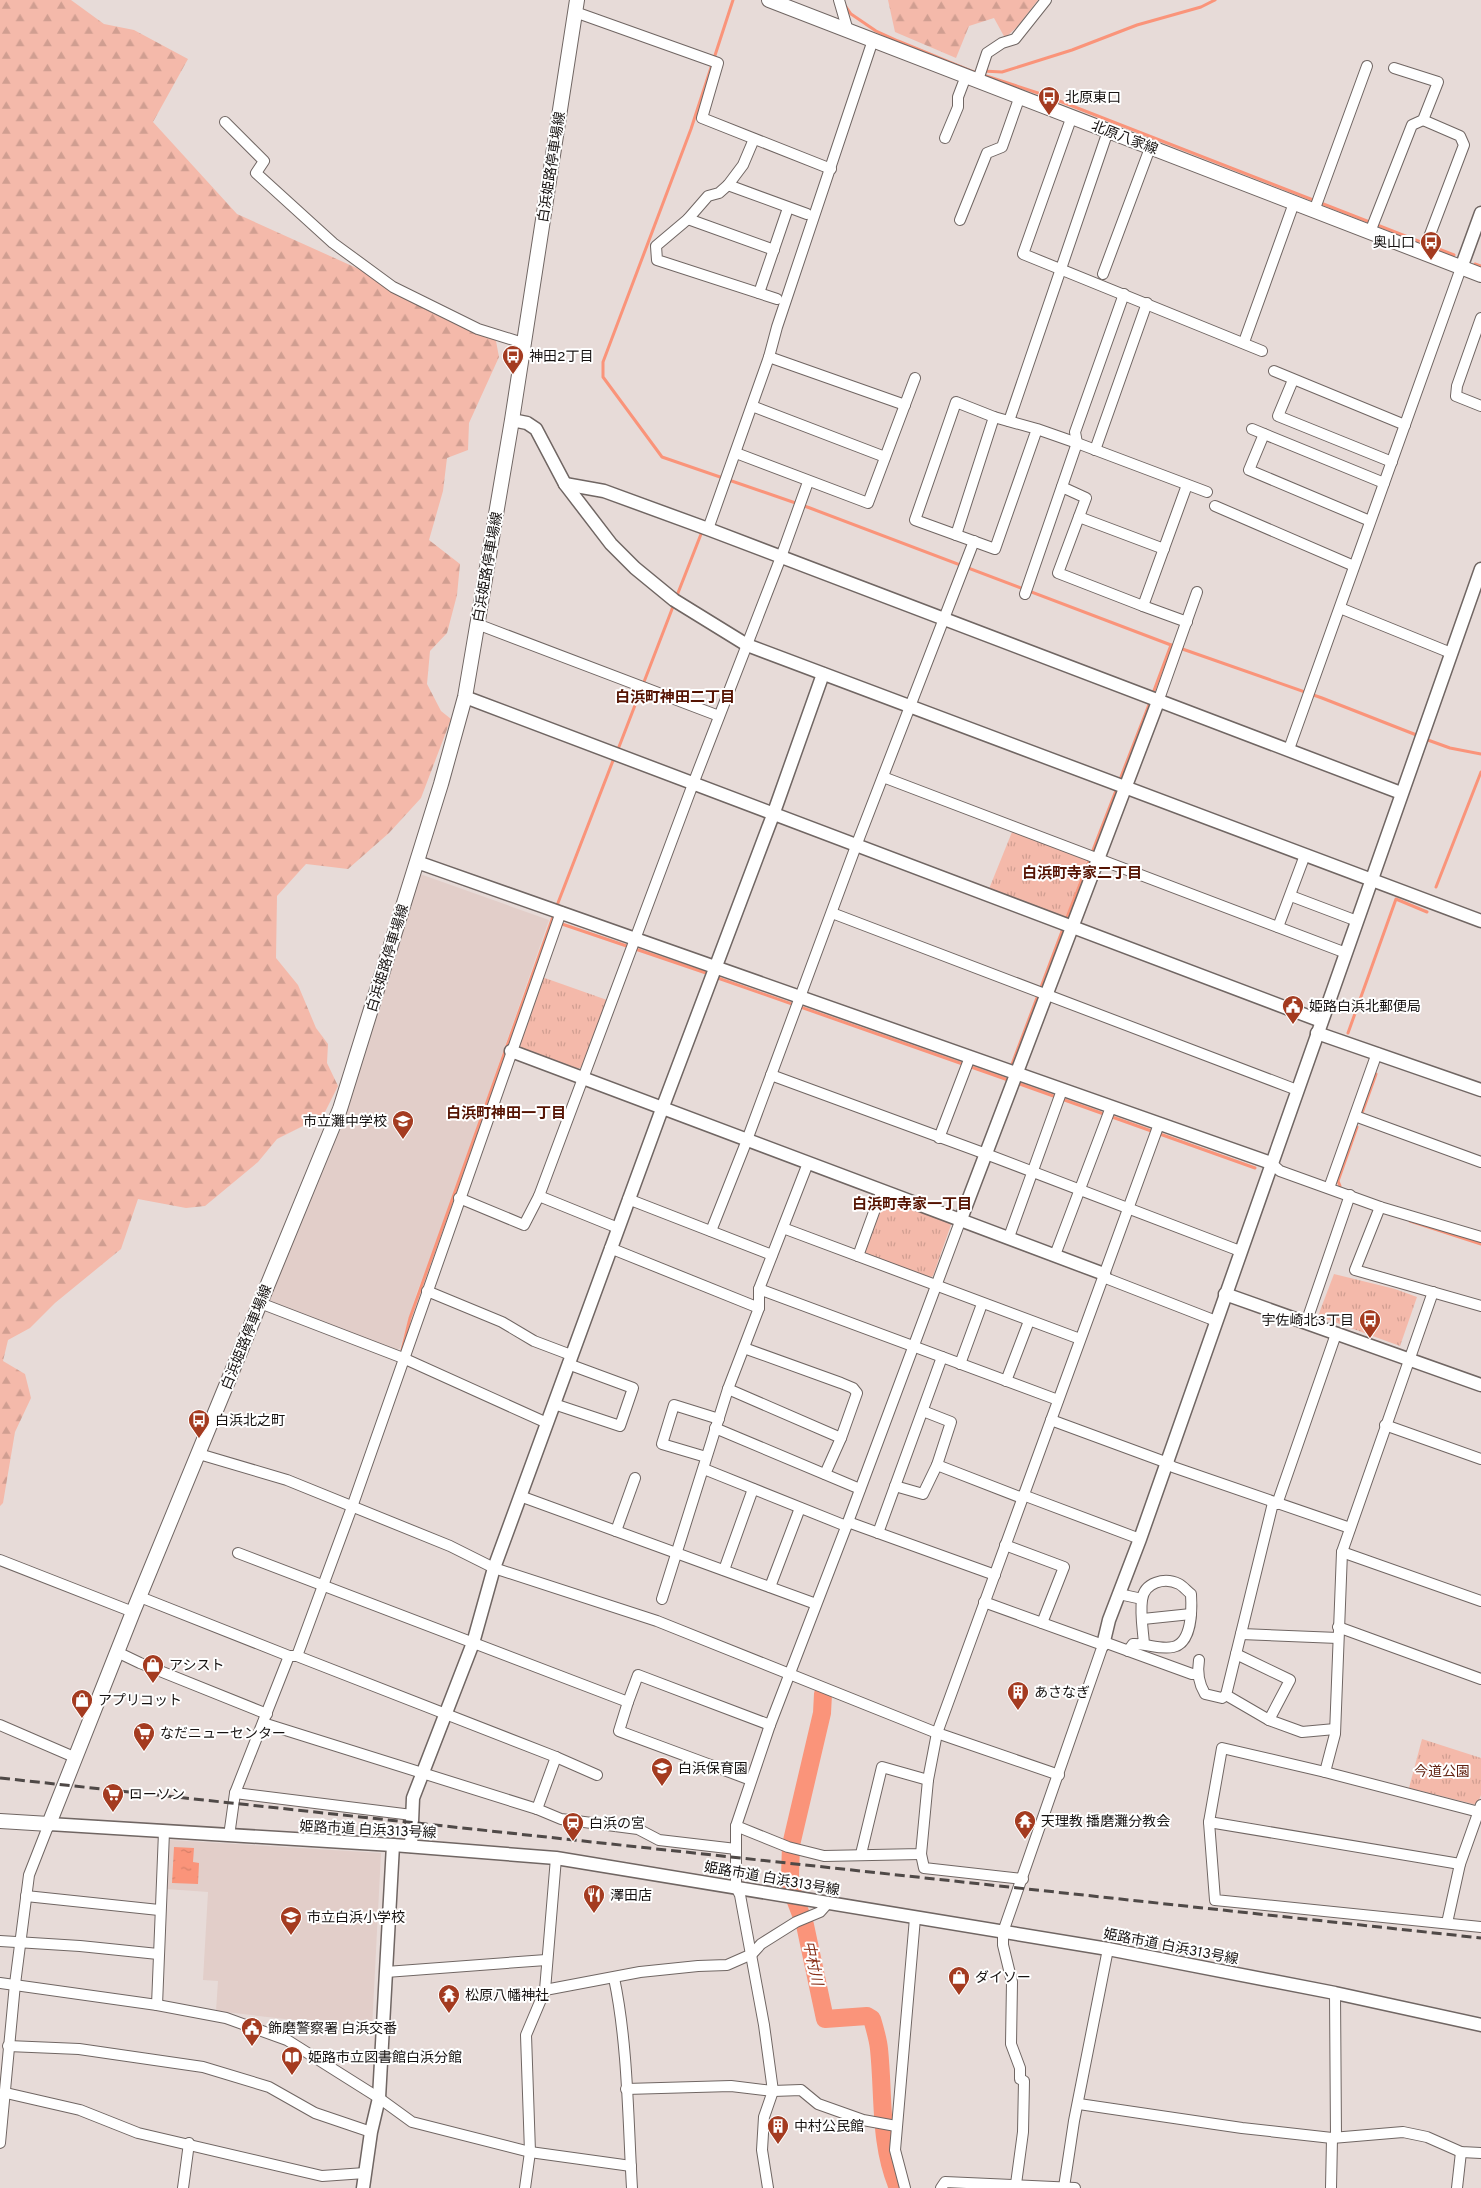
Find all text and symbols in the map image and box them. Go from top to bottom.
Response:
bus stop icon: 北原東口 [1037,85,1061,116]
place label: 北原東口 [1065,89,1121,107]
street label: 白浜姫路停車場線 [535,111,570,224]
street label: 北原八家線 [1089,117,1161,159]
bus stop icon: 奥山口 [1419,230,1443,261]
place label: 奥山口 [1373,235,1415,252]
bus stop icon: 神田2丁目 [501,344,525,375]
place label: 神田2丁目 [529,349,594,366]
street label: 白浜姫路停車場線 [470,511,507,624]
district label: 白浜町神田二丁目 [615,688,735,708]
district label: 白浜町寺家二丁目 [1022,864,1142,884]
street label: 白浜姫路停車場線 [364,902,413,1014]
public building icon: 姫路白浜北郵便局 [1281,994,1305,1025]
place label: 姫路白浜北郵便局 [1309,998,1421,1016]
district label: 白浜町神田一丁目 [446,1104,566,1124]
school or university icon: 市立灘中学校 [391,1109,415,1140]
place label: 市立灘中学校 [303,1113,387,1131]
district label: 白浜町寺家一丁目 [852,1195,972,1215]
street label: 白浜姫路停車場線 [219,1282,276,1393]
bus stop icon: 宇佐崎北3丁目 [1358,1308,1382,1339]
place label: 宇佐崎北3丁目 [1262,1312,1354,1330]
bus stop icon: 白浜北之町 [187,1408,211,1439]
place label: 白浜北之町 [215,1412,285,1430]
shop icon: アシスト [141,1653,165,1684]
place label: アシスト [169,1658,224,1675]
building icon: あさなぎ [1006,1680,1030,1711]
place label: あさなぎ [1034,1685,1090,1702]
shop icon: アプリコット [70,1688,94,1719]
place label: アプリコット [98,1693,182,1710]
supermarket icon: なだニューセンター [132,1721,156,1752]
place label: なだニューセンター [160,1726,286,1743]
school or university icon: 白浜保育園 [650,1756,674,1787]
place label: 白浜保育園 [678,1761,748,1778]
park label: 今道公園 [1414,1764,1470,1781]
supermarket icon: ローソン [101,1782,125,1813]
place label: ローソン [129,1787,185,1804]
temple icon: 天理教 播磨灘分教会 [1013,1809,1037,1840]
station icon: 白浜の宮 [561,1811,585,1842]
place label: 天理教 播磨灘分教会 [1041,1813,1170,1831]
place label: 白浜の宮 [589,1816,645,1833]
street label: 姫路市道 白浜313号線 [299,1818,437,1843]
street label: 姫路市道 白浜313号線 [703,1859,841,1900]
restaurant icon: 澤田店 [582,1883,606,1914]
place label: 澤田店 [610,1888,652,1905]
school or university icon: 市立白浜小学校 [279,1905,303,1936]
place label: 市立白浜小学校 [307,1910,405,1927]
street label: 姫路市道 白浜313号線 [1102,1926,1240,1969]
water label: 中村川 [798,1939,826,1989]
shop icon: ダイソー [947,1965,971,1996]
place label: ダイソー [975,1970,1031,1987]
temple icon: 松原八幡神社 [437,1983,461,2014]
place label: 松原八幡神社 [465,1988,549,2005]
public building icon: 飾磨警察署 白浜交番 [240,2016,264,2047]
place label: 飾磨警察署 白浜交番 [268,2020,397,2038]
library icon: 姫路市立図書館白浜分館 [280,2045,304,2076]
place label: 姫路市立図書館白浜分館 [308,2050,462,2067]
building icon: 中村公民館 [766,2114,790,2145]
place label: 中村公民館 [794,2118,864,2136]

